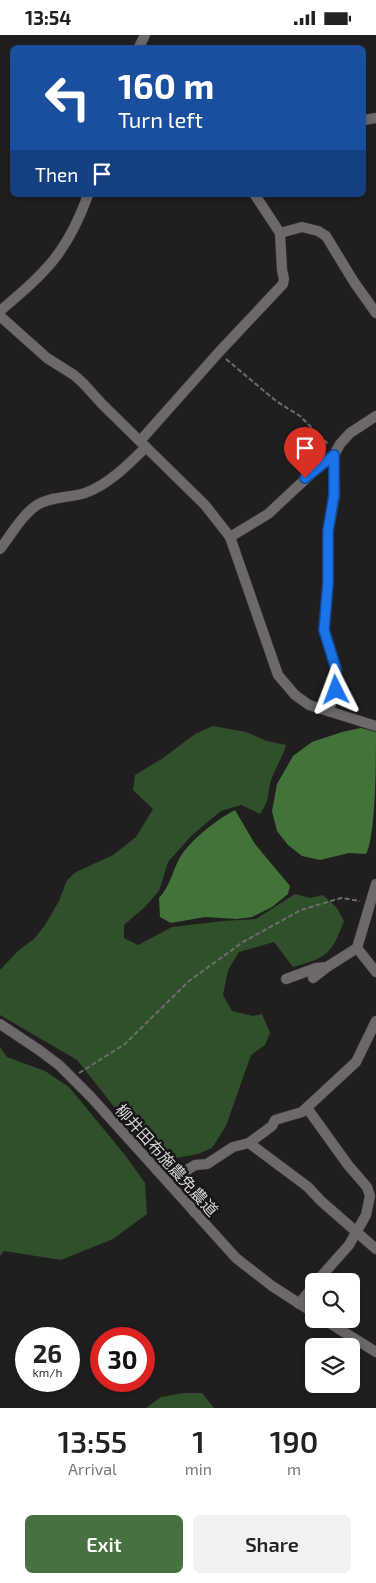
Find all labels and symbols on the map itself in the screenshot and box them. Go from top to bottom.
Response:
pin [284,427,326,478]
position arrow [309,663,361,715]
street label: 柳井田布施農免農道 [112,1100,223,1220]
speed limit sign: 30 [90,1327,155,1392]

